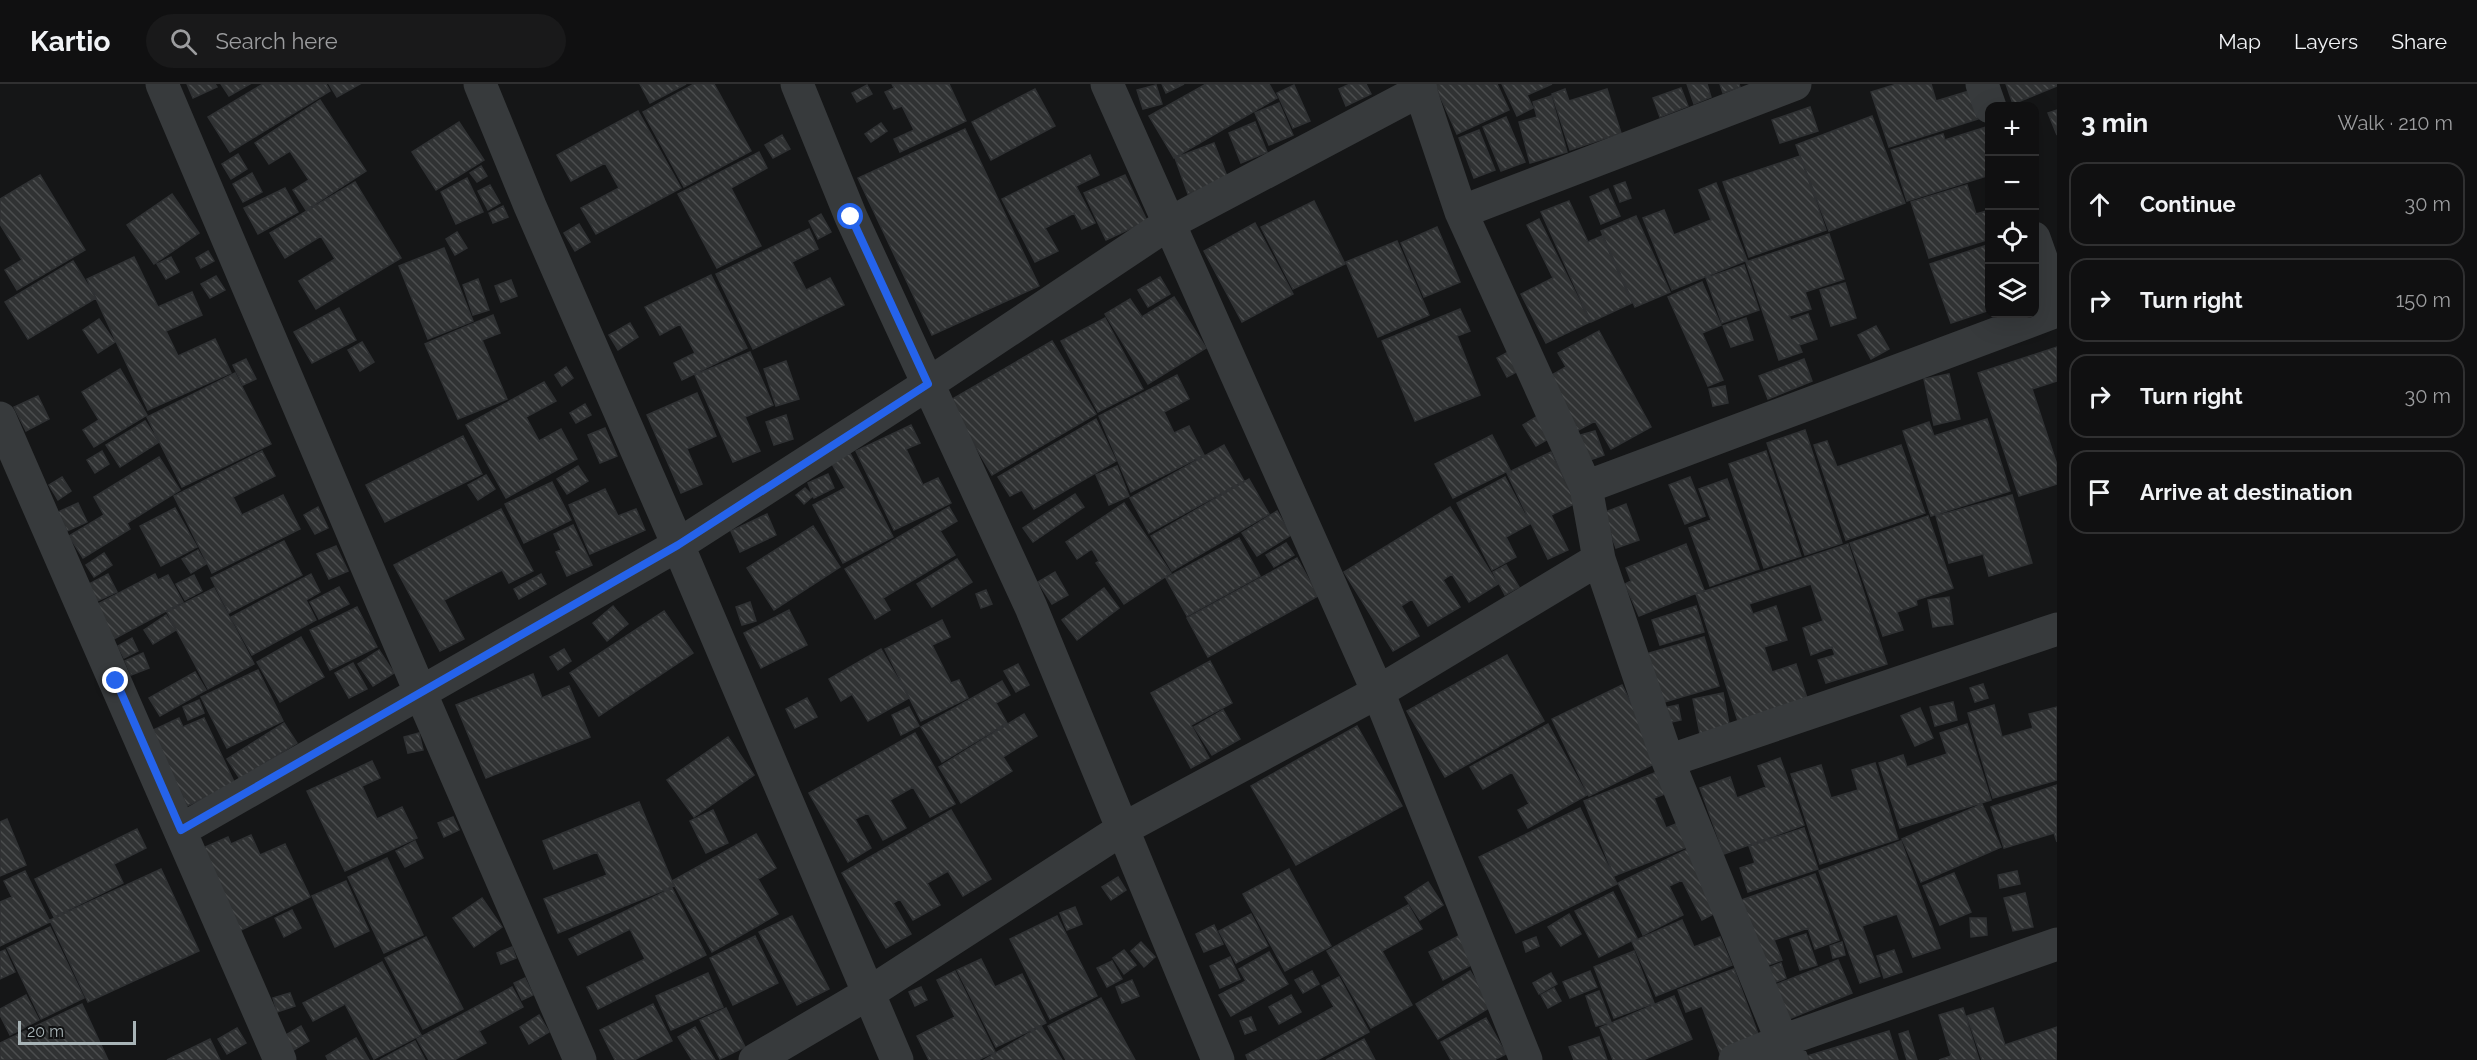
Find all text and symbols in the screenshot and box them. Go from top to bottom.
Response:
search box [146,14,566,68]
text: Kartio [30,25,110,58]
icon: search [167,25,200,58]
text: Search here [215,28,338,54]
text: Map [2218,29,2261,54]
text: Layers [2294,29,2358,54]
text: Share [2391,29,2447,54]
map controls [1985,102,2039,318]
button: + [1985,102,2039,156]
text: 3 min [2081,108,2148,138]
text: Walk · 210 m [2338,111,2453,135]
button: − [1985,156,2039,210]
icon: ahead [2083,188,2116,221]
text: Continue [2140,191,2236,217]
text: 30 m [2405,192,2451,216]
route start [837,203,863,229]
button: locate [1985,210,2039,264]
button: layers [1985,264,2039,318]
icon: right [2083,284,2116,317]
text: Turn right [2140,287,2243,313]
text: 150 m [2396,288,2451,312]
icon: right [2083,380,2116,413]
text: Turn right [2140,383,2243,409]
text: 30 m [2405,384,2451,408]
icon: arrive [2083,476,2116,509]
text: Arrive at destination [2140,479,2353,505]
route end [102,667,128,693]
scale bar [18,1018,136,1046]
text: 20 m [27,1022,64,1041]

